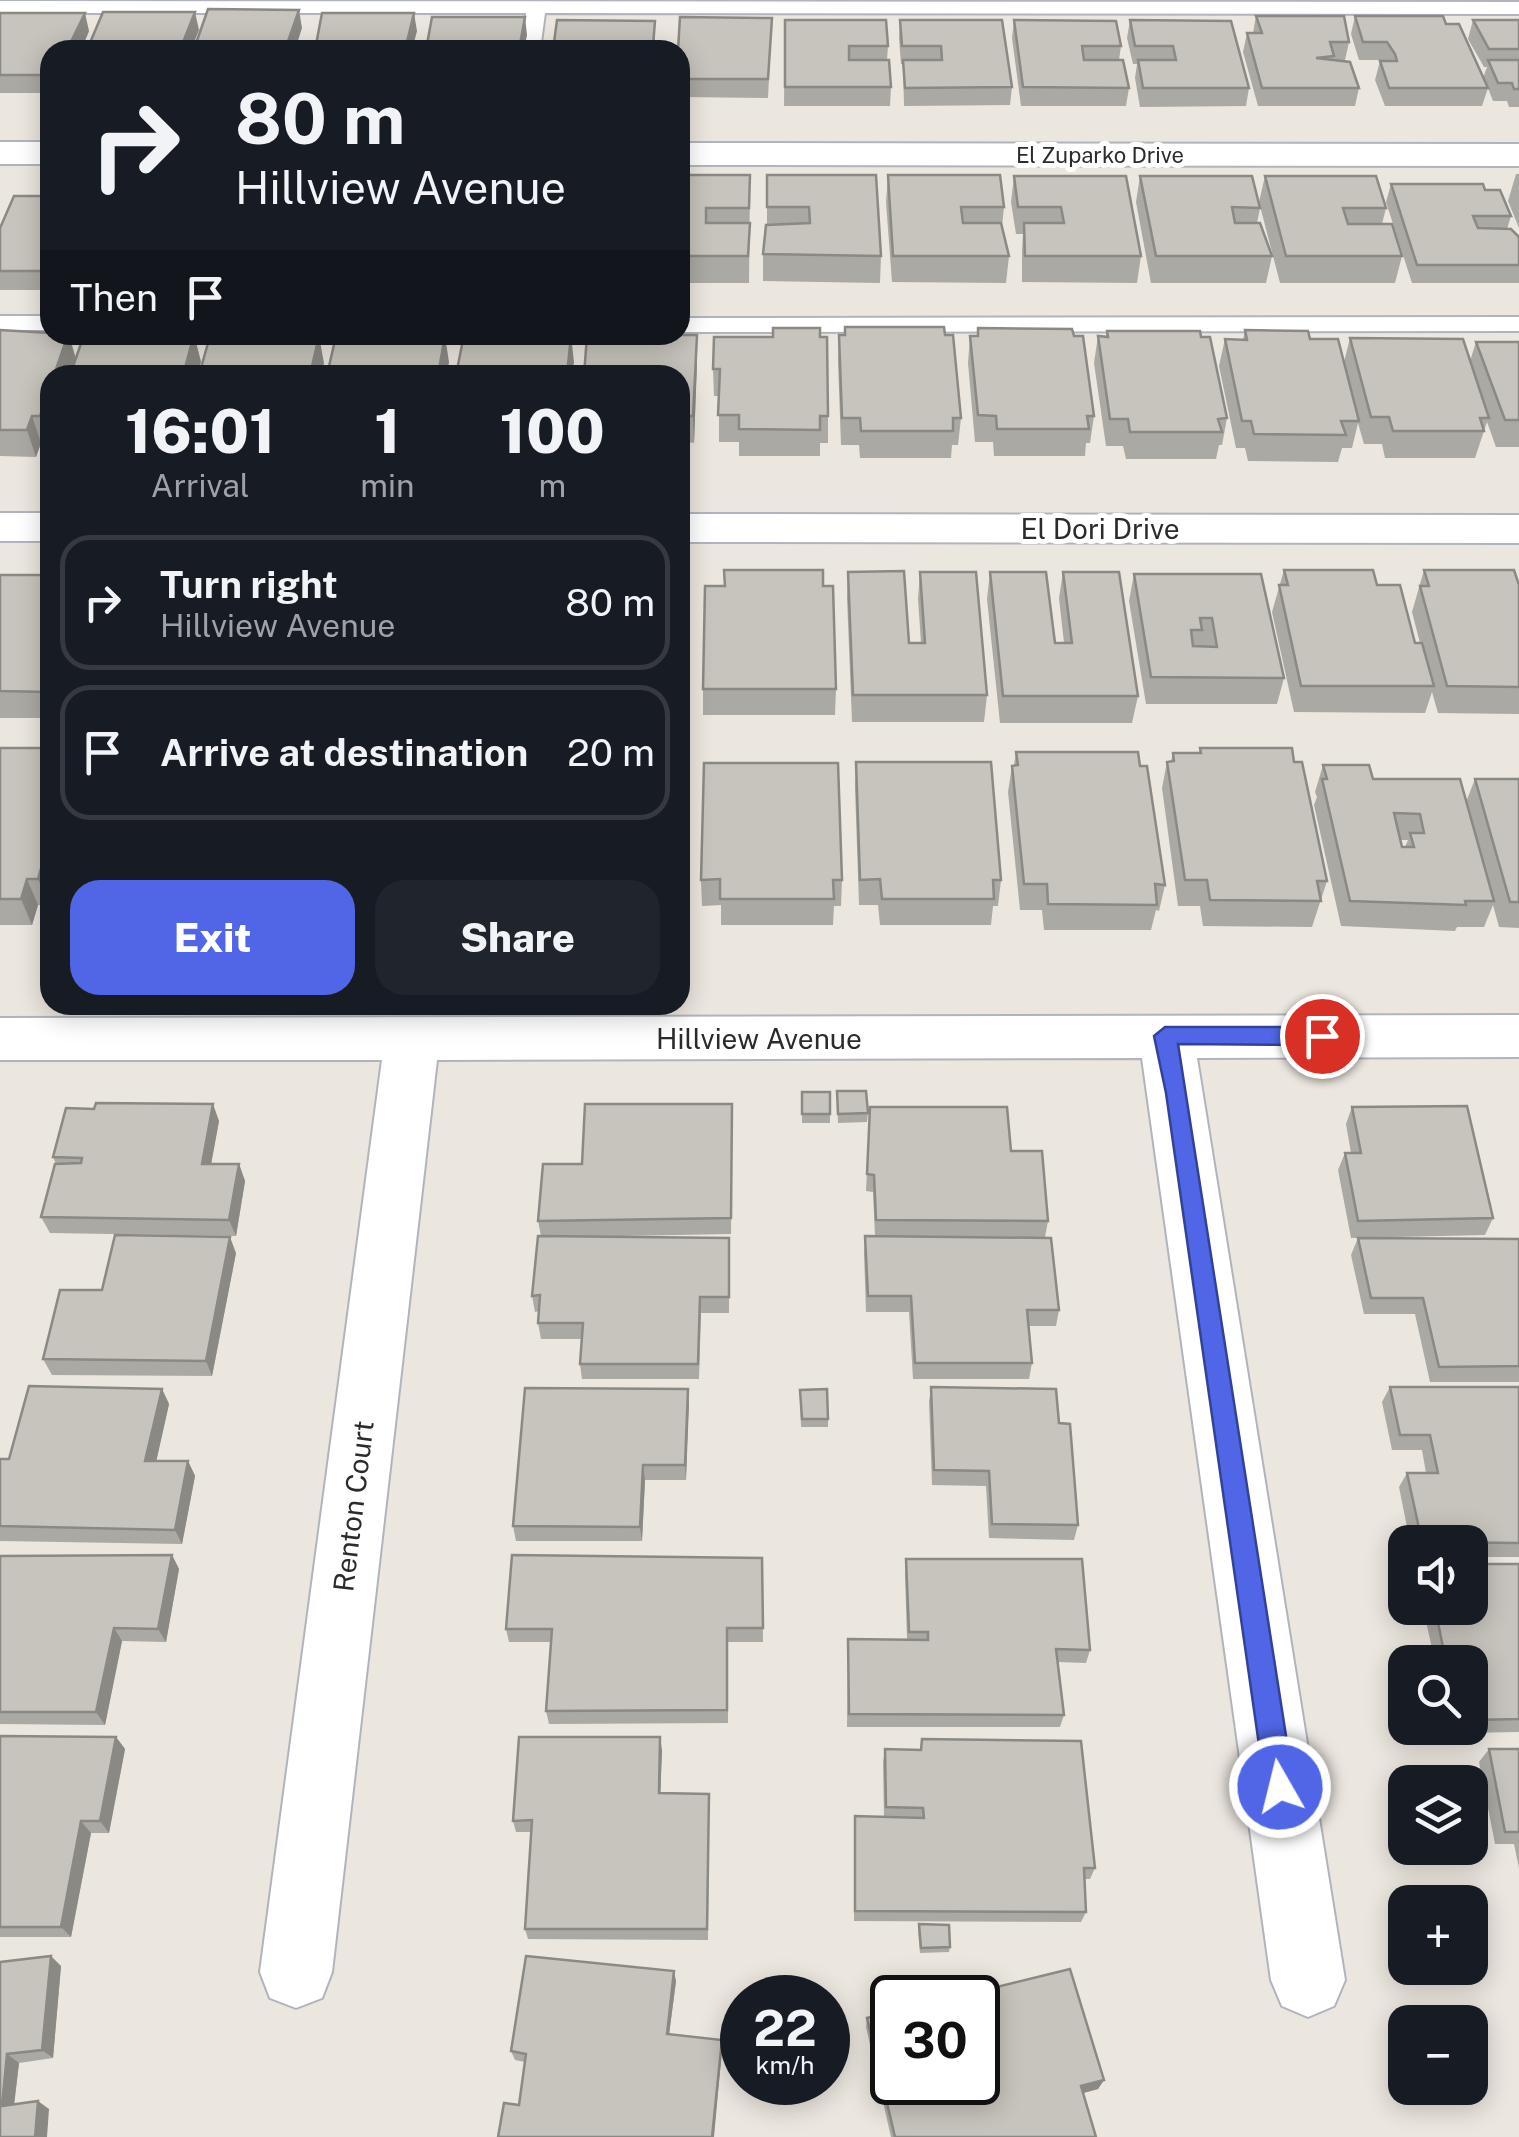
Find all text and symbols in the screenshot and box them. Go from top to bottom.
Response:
text: 80 m [235,77,405,160]
icon: right [70,80,200,210]
street label: El Zuparko Drive [1016,142,1184,168]
text: Hillview Avenue [235,161,566,214]
icon: arrive [178,270,233,325]
text: Then [70,275,158,320]
text: 16:01 [125,396,275,467]
text: 1 [374,396,401,467]
text: 100 [500,396,605,467]
text: Arrival [151,467,250,504]
text: min [360,467,415,504]
text: m [538,467,566,504]
street label: El Dori Drive [1020,512,1180,545]
text: Turn right [160,562,338,607]
icon: right [75,575,130,630]
text: 80 m [565,580,655,625]
text: Hillview Avenue [160,607,395,644]
icon: arrive [75,725,130,780]
text: Arrive at destination [160,730,528,775]
text: 20 m [567,730,655,775]
button: Exit [70,880,355,995]
button: Share [375,880,660,995]
pin [1280,994,1365,1079]
icon: arrive [1295,1009,1350,1064]
street label: Hillview Avenue [656,1022,862,1055]
street label: Renton Court [326,1419,380,1593]
map controls [1388,1525,1488,2105]
button: sound [1388,1525,1488,1625]
button: search [1388,1645,1488,1745]
position arrow [1228,1735,1332,1839]
button: layers [1388,1765,1488,1865]
button: + [1388,1885,1488,1985]
speed limit sign: 30 [870,1975,1000,2105]
text: 22 [753,1998,817,2057]
button: − [1388,2005,1488,2105]
text: km/h [756,2050,814,2080]

